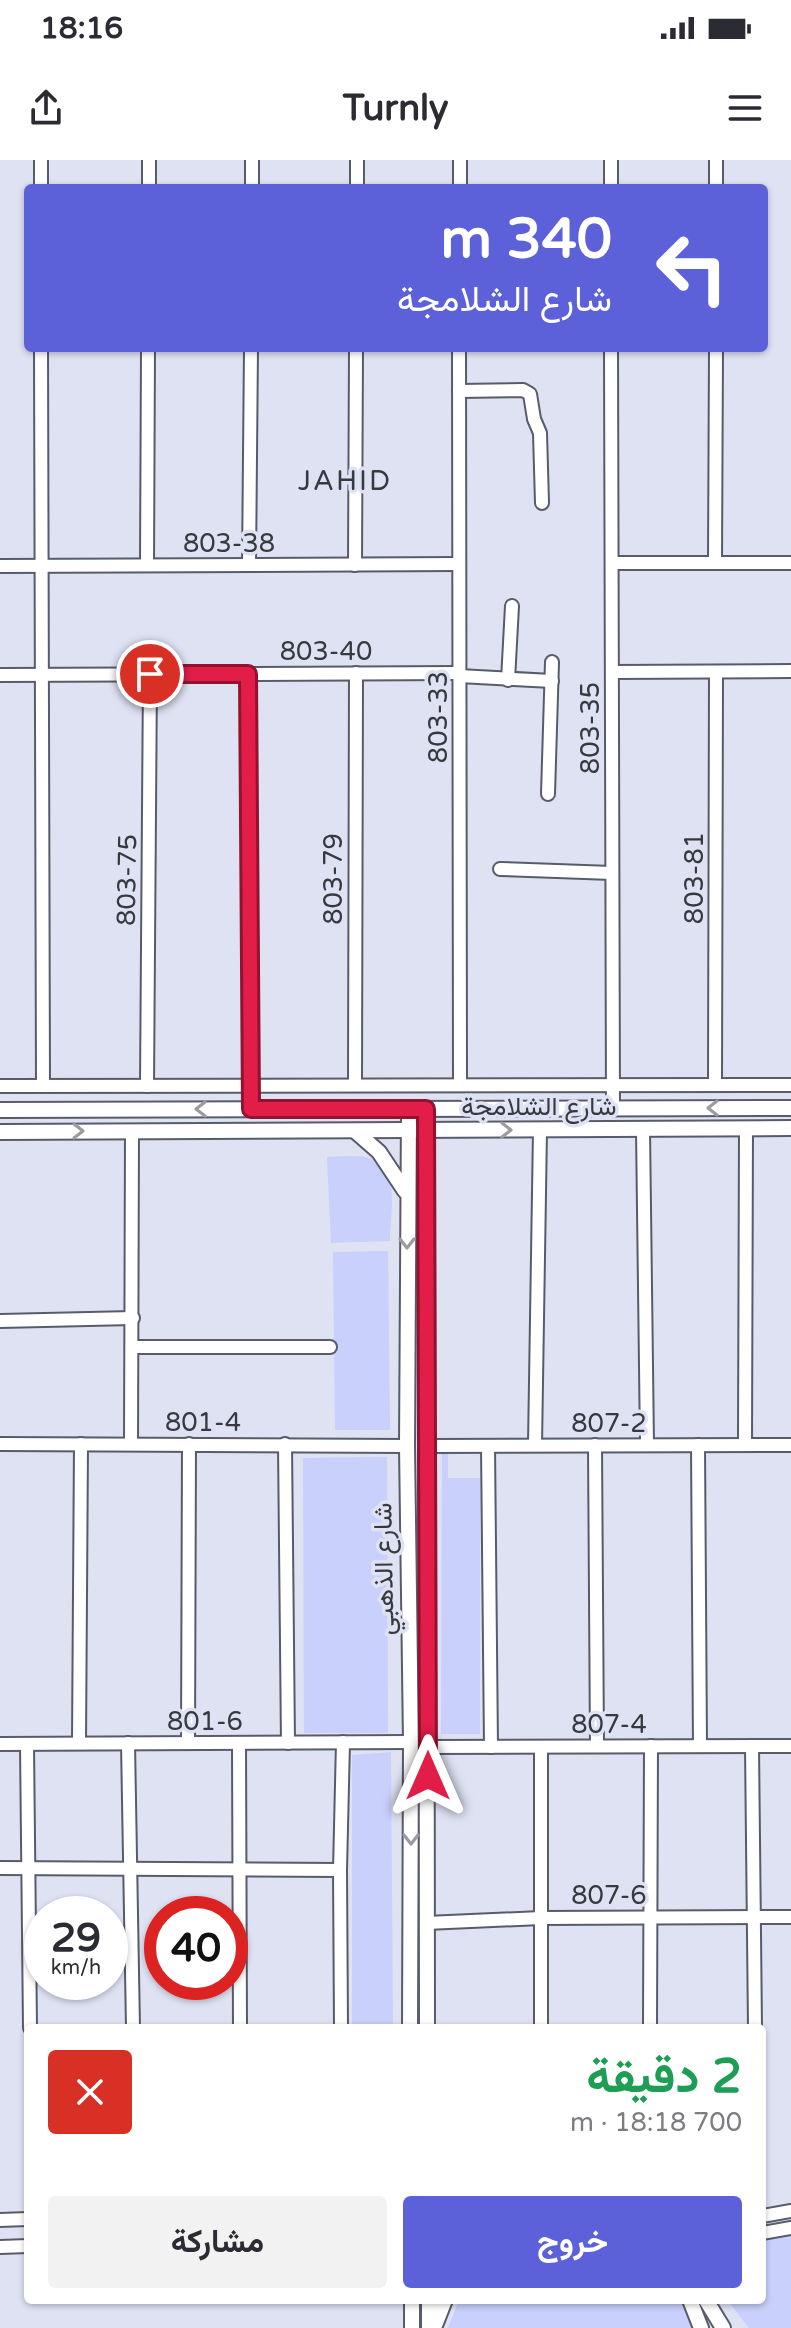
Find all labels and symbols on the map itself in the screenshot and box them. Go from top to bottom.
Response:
district label: JAHID [298,464,392,498]
street label: 803-38 [183,528,275,559]
street label: 803-40 [280,636,372,667]
pin [116,640,184,708]
street label: 803-33 [423,671,454,763]
street label: 803-35 [575,682,606,774]
street label: 803-81 [679,832,710,924]
street label: 803-79 [318,833,349,925]
street label: 803-75 [111,834,143,926]
street label: شارع الشلامجة [461,1091,617,1124]
one-way arrow [706,1099,719,1117]
one-way arrow [194,1100,207,1118]
one-way arrow [500,1121,513,1139]
one-way arrow [72,1122,85,1140]
one-way arrow [398,1237,416,1250]
street label: 801-4 [165,1407,241,1438]
street label: 807-2 [571,1408,647,1439]
street label: شارع الذهبي [367,1502,406,1636]
street label: 801-6 [167,1706,243,1737]
street label: 807-4 [571,1709,647,1740]
position arrow [386,1734,470,1818]
one-way arrow [402,1833,420,1846]
street label: 807-6 [571,1880,647,1911]
speed limit sign: 40 [144,1896,248,2000]

